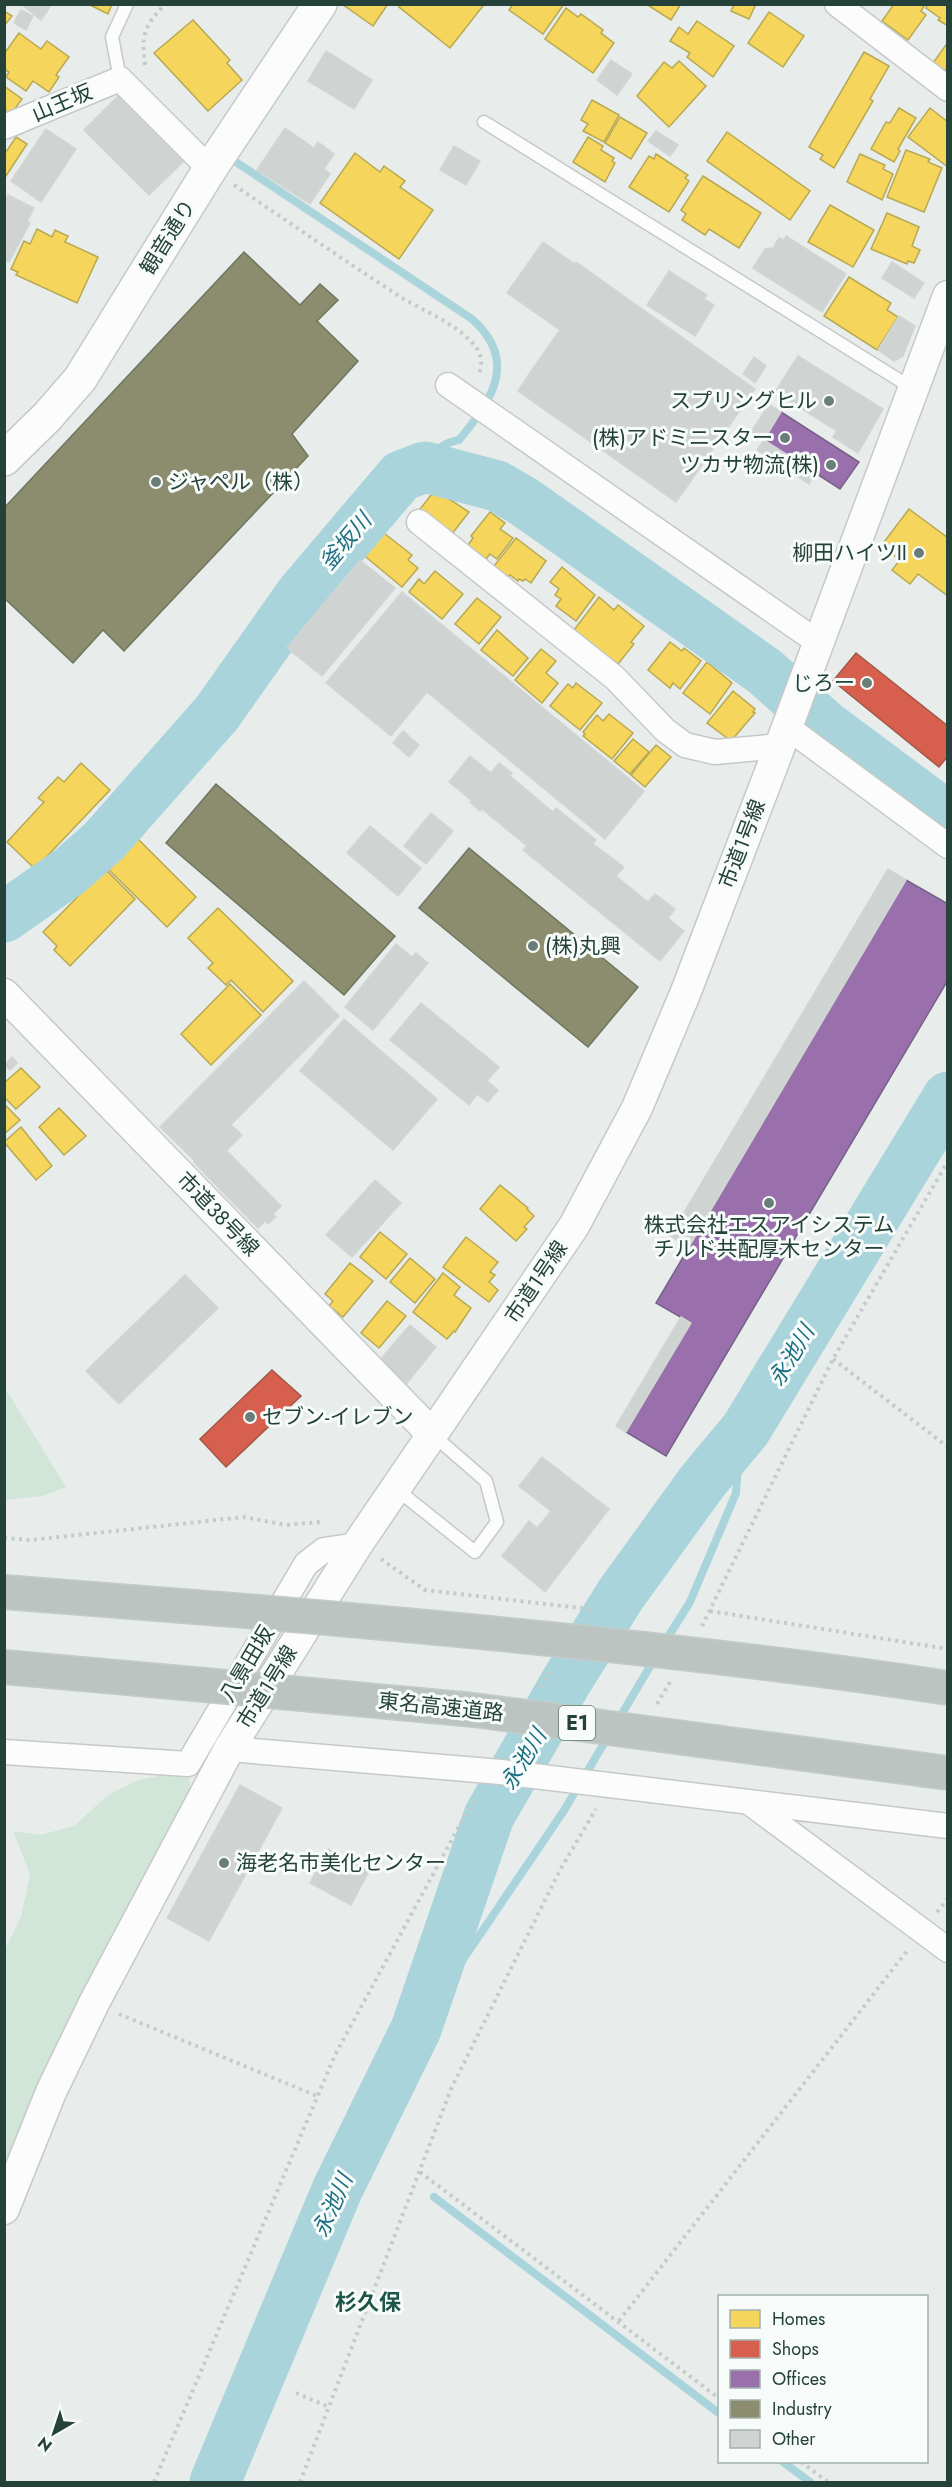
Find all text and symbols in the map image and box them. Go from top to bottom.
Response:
street label: 山王坂 [27,77,97,129]
street label: 観音通り [133,193,203,281]
place label: スプリングヒル [670,386,817,416]
marker: スプリングヒル [822,394,836,408]
place label: (株)アドミニスター [592,423,773,453]
marker: (株)アドミニスター [778,431,792,445]
place label: ツカサ物流(株) [680,450,819,480]
marker: ツカサ物流(株) [824,458,838,472]
place label: ジャペル（株） [168,467,314,497]
marker: ジャペル（株） [149,475,163,489]
water label: 釜坂川 [312,504,380,577]
place label: 柳田ハイツII [792,538,907,568]
marker: 柳田ハイツII [912,546,926,560]
place label: じろー [792,668,855,698]
marker: じろー [860,676,874,690]
street label: 市道1号線 [711,795,773,893]
place label: (株)丸興 [545,931,621,961]
marker: (株)丸興 [526,939,540,953]
street label: 市道38号線 [170,1165,266,1263]
marker: 株式会社エスアイシステム チルド共配厚木センター [762,1196,776,1210]
place label: 株式会社エスアイシステム チルド共配厚木センター [644,1210,894,1264]
street label: 市道1号線 [497,1235,575,1329]
water label: 永池川 [760,1317,823,1392]
place label: セブン-イレブン [262,1402,413,1432]
marker: セブン-イレブン [243,1410,257,1424]
street label: 八景田坂 [213,1620,281,1708]
street label: 市道1号線 [230,1639,304,1735]
street label: 東名高速道路 [377,1685,505,1729]
road number: E1 [559,1706,595,1740]
water label: 永池川 [492,1721,555,1796]
place label: 海老名市美化センター [236,1848,446,1878]
marker: 海老名市美化センター [217,1856,231,1870]
water label: 永池川 [304,2167,361,2242]
district label: 杉久保 [335,2286,401,2318]
legend [718,2295,928,2463]
text: Homes [772,2306,825,2332]
text: Shops [772,2336,819,2362]
text: Offices [772,2366,826,2392]
text: Industry [772,2396,832,2422]
north arrow [24,2403,84,2463]
text: Other [772,2426,816,2452]
text: N [33,2431,57,2457]

